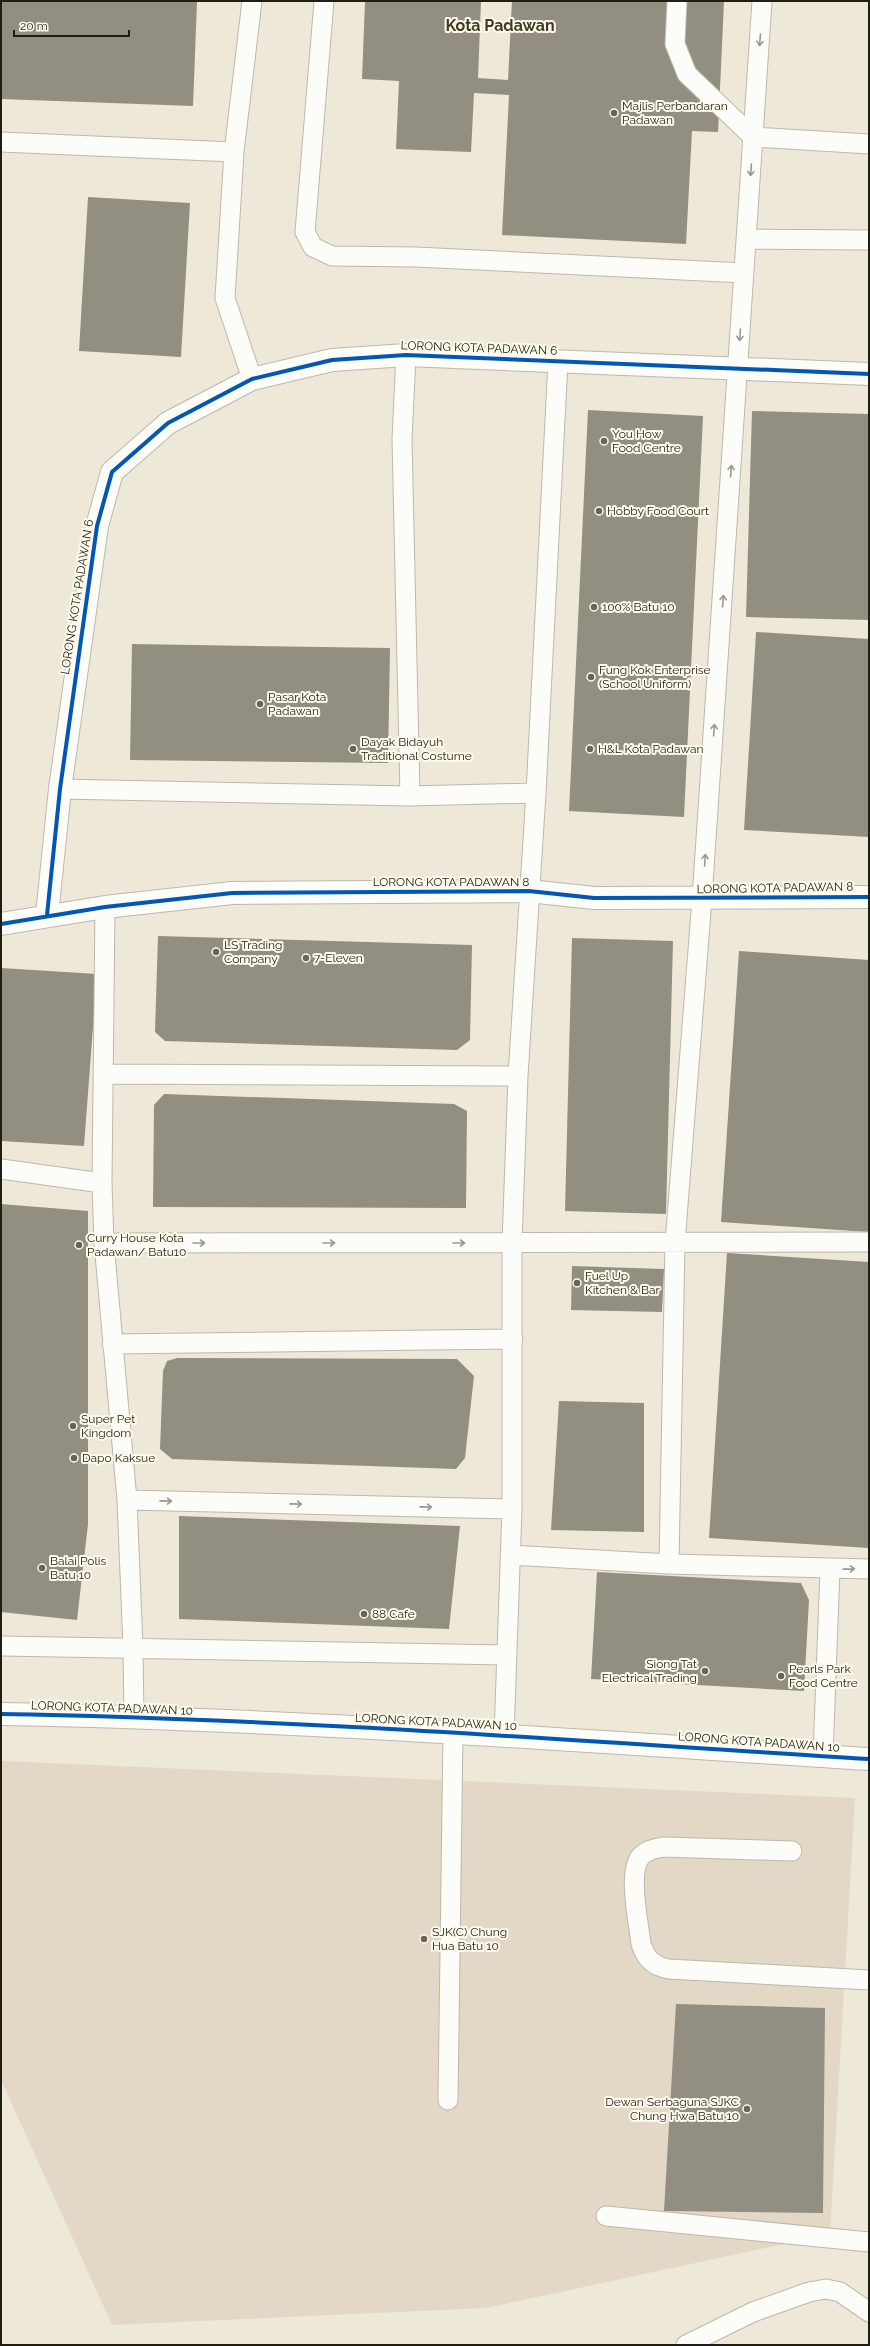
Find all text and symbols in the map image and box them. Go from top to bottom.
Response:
scale bar [14,12,129,38]
district label: Kota Padawan [445,16,555,35]
text: 20 m [20,19,48,33]
one-way arrow [757,33,764,46]
place label: Majlis Perbandaran Padawan [622,99,728,127]
marker: Majlis Perbandaran Padawan [609,108,619,118]
one-way arrow [747,163,754,176]
one-way arrow [737,328,744,341]
street label: LORONG KOTA PADAWAN 6 [400,338,558,358]
place label: You How Food Centre [612,427,681,455]
marker: You How Food Centre [599,436,609,446]
one-way arrow [728,465,735,478]
place label: Hobby Food Court [607,504,709,518]
marker: Hobby Food Court [594,506,604,516]
street label: LORONG KOTA PADAWAN 6 [58,518,96,676]
one-way arrow [719,595,726,608]
place label: 100% Batu 10 [602,600,675,614]
marker: 100% Batu 10 [589,602,599,612]
place label: Fung Kok Enterprise (School Uniform) [599,663,711,691]
marker: Fung Kok Enterprise (School Uniform) [586,672,596,682]
place label: Pasar Kota Padawan [268,690,326,718]
marker: Pasar Kota Padawan [255,699,265,709]
one-way arrow [710,724,717,737]
place label: Dayak Bidayuh Traditional Costume [361,735,472,763]
place label: H&L Kota Padawan [598,742,703,756]
marker: Dayak Bidayuh Traditional Costume [348,744,358,754]
marker: H&L Kota Padawan [585,744,595,754]
one-way arrow [702,854,709,867]
street label: LORONG KOTA PADAWAN 8 [373,875,529,889]
street label: LORONG KOTA PADAWAN 8 [697,880,853,896]
place label: LS Trading Company [224,938,282,966]
marker: LS Trading Company [211,947,221,957]
place label: 7-Eleven [314,951,363,965]
marker: 7-Eleven [301,953,311,963]
place label: Curry House Kota Padawan/ Batu10 [87,1231,186,1259]
one-way arrow [192,1239,205,1247]
one-way arrow [322,1239,335,1247]
one-way arrow [452,1239,465,1247]
marker: Curry House Kota Padawan/ Batu10 [74,1240,84,1250]
place label: Fuel Up Kitchen & Bar [585,1269,661,1297]
marker: Fuel Up Kitchen & Bar [572,1278,582,1288]
place label: Super Pet Kingdom [81,1412,135,1440]
marker: Super Pet Kingdom [68,1421,78,1431]
place label: Dapo Kaksue [82,1451,155,1465]
marker: Dapo Kaksue [69,1453,79,1463]
one-way arrow [159,1497,172,1505]
one-way arrow [289,1500,302,1508]
one-way arrow [419,1503,432,1511]
place label: Balai Polis Batu 10 [50,1554,106,1582]
marker: Balai Polis Batu 10 [37,1563,47,1573]
one-way arrow [842,1565,855,1573]
place label: 88 Cafe [372,1607,415,1621]
marker: 88 Cafe [359,1609,369,1619]
place label: Siong Tat Electrical Trading [602,1657,697,1685]
place label: Pearls Park Food Centre [789,1662,858,1690]
marker: Siong Tat Electrical Trading [700,1666,710,1676]
marker: Pearls Park Food Centre [776,1671,786,1681]
street label: LORONG KOTA PADAWAN 10 [31,1698,193,1718]
street label: LORONG KOTA PADAWAN 10 [355,1711,517,1733]
street label: LORONG KOTA PADAWAN 10 [678,1729,840,1755]
place label: SJK(C) Chung Hua Batu 10 [432,1925,507,1953]
marker: SJK(C) Chung Hua Batu 10 [419,1934,429,1944]
place label: Dewan Serbaguna SJKC Chung Hwa Batu 10 [605,2095,739,2123]
marker: Dewan Serbaguna SJKC Chung Hwa Batu 10 [742,2104,752,2114]

